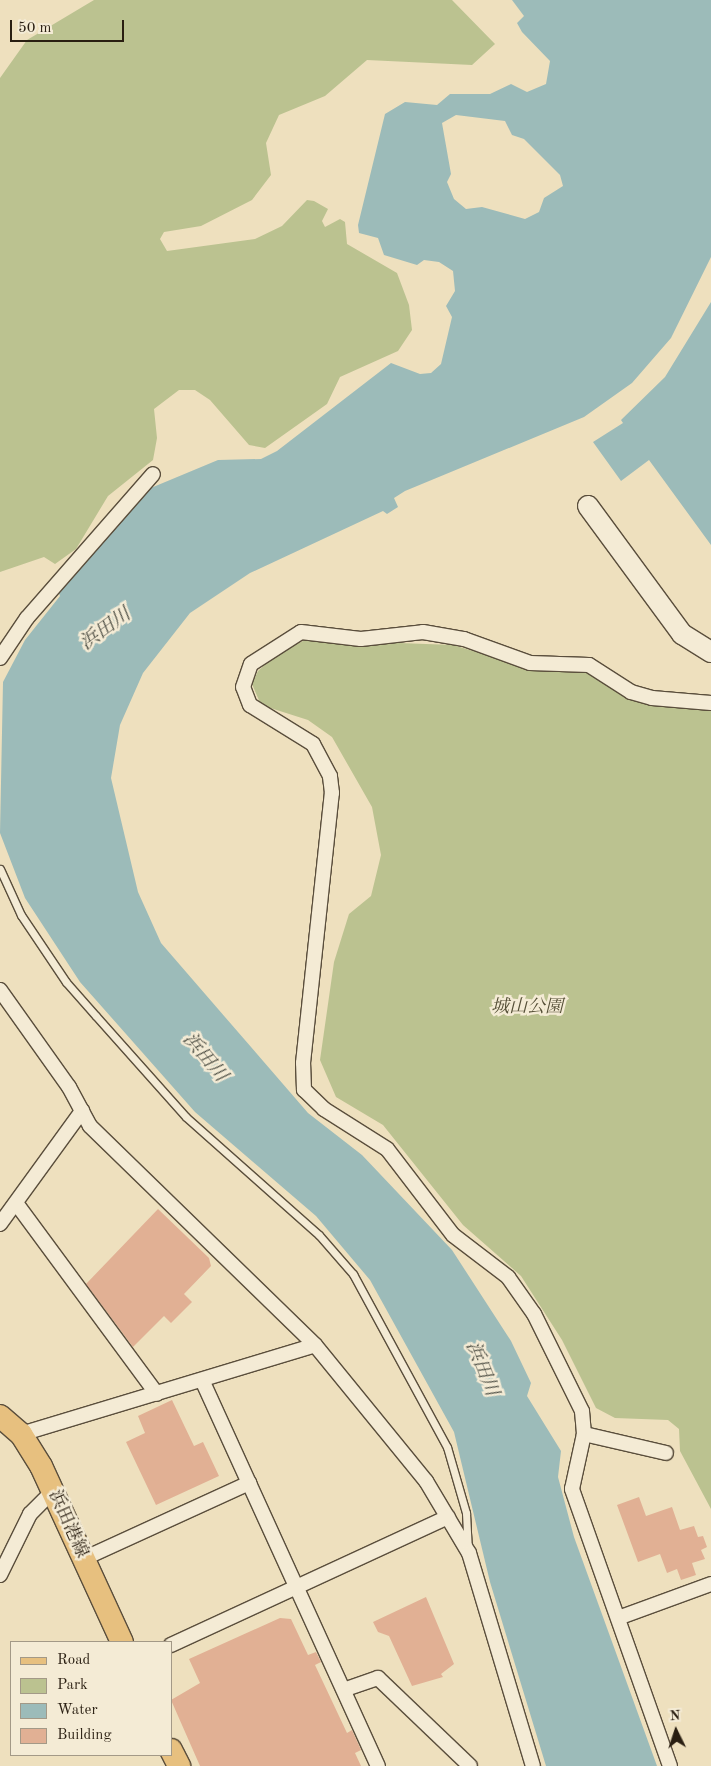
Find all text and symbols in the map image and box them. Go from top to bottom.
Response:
scale bar [12,10,126,42]
text: 50 m [18,21,52,36]
water label: 浜田川 [76,604,136,656]
park label: 城山公園 [491,996,563,1018]
water label: 浜田川 [177,1029,231,1087]
water label: 浜田川 [460,1338,502,1400]
street label: 浜田港線 [43,1487,93,1561]
legend [10,1641,172,1756]
text: Road [57,1653,90,1668]
text: Park [57,1678,88,1693]
text: Water [57,1703,98,1718]
north arrow [651,1706,701,1756]
text: N [669,1709,681,1723]
text: Building [57,1728,112,1743]

